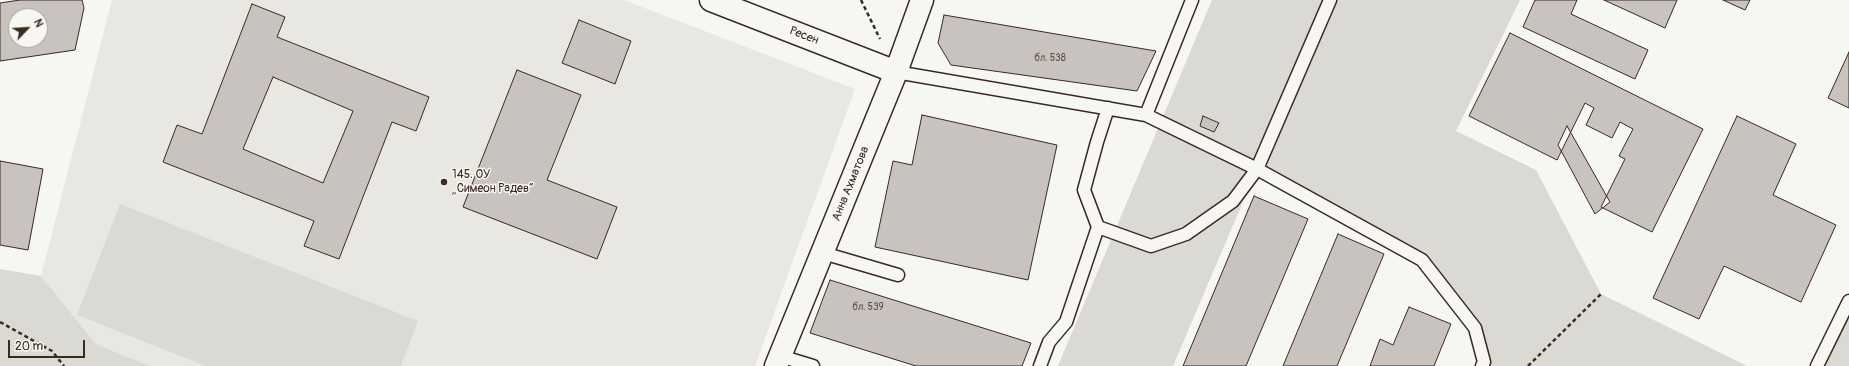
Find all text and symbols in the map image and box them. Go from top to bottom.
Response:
north arrow [8,8,48,48]
text: N [31,17,46,29]
street label: Ресен [787,24,821,48]
house number: бл. 538 [1034,52,1066,64]
street label: Анна Ахматова [829,145,873,223]
place label: 145. ОУ „Симеон Радев“ [452,168,534,196]
marker: 145. ОУ „Симеон Радев“ [439,177,449,187]
house number: бл. 539 [852,301,884,313]
scale bar [10,332,87,358]
text: 20 m [15,339,43,354]

